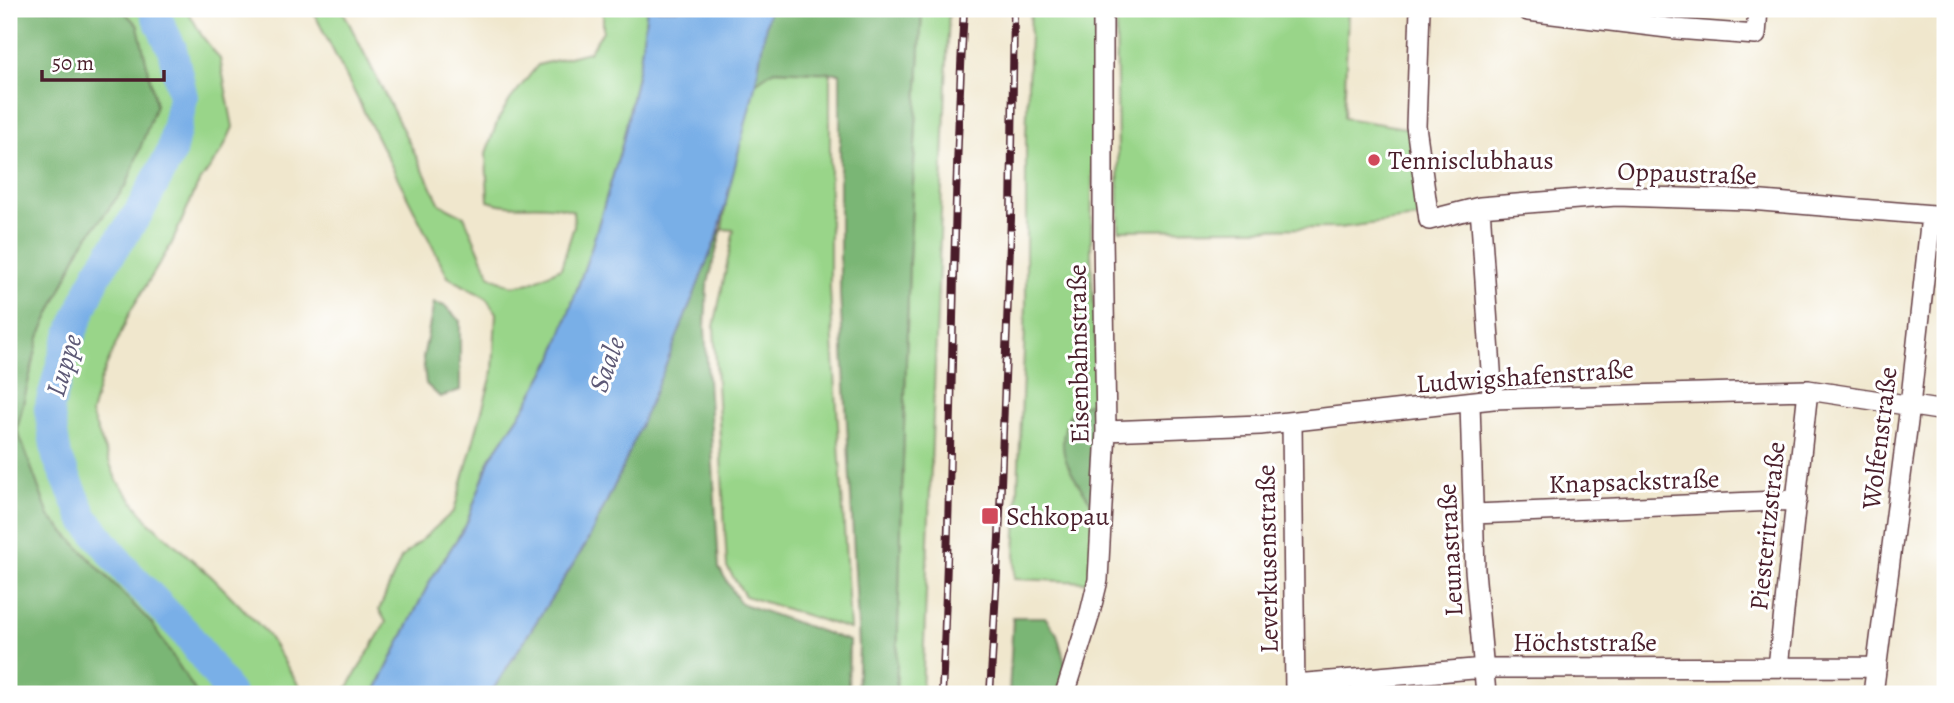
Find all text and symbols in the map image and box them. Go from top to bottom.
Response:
scale bar [42,38,164,82]
text: 50 m [52,49,94,77]
place label: Tennisclubhaus [1388,143,1554,178]
marker: Tennisclubhaus [1366,152,1382,168]
street label: Oppaustraße [1617,154,1757,193]
street label: Eisenbahnstraße [1059,264,1098,444]
water label: Luppe [37,329,91,401]
water label: Saale [579,331,634,397]
street label: Ludwigshafenstraße [1415,351,1635,402]
street label: Wolfenstraße [1853,365,1906,512]
street label: Piesteritzstraße [1741,440,1794,612]
street label: Knapsackstraße [1548,461,1720,502]
street label: Leverkusenstraße [1248,464,1287,654]
street label: Leunastraße [1430,483,1471,617]
place label: Schkopau [1006,499,1110,534]
marker: Schkopau [980,506,1000,526]
street label: Höchststraße [1513,625,1657,660]

